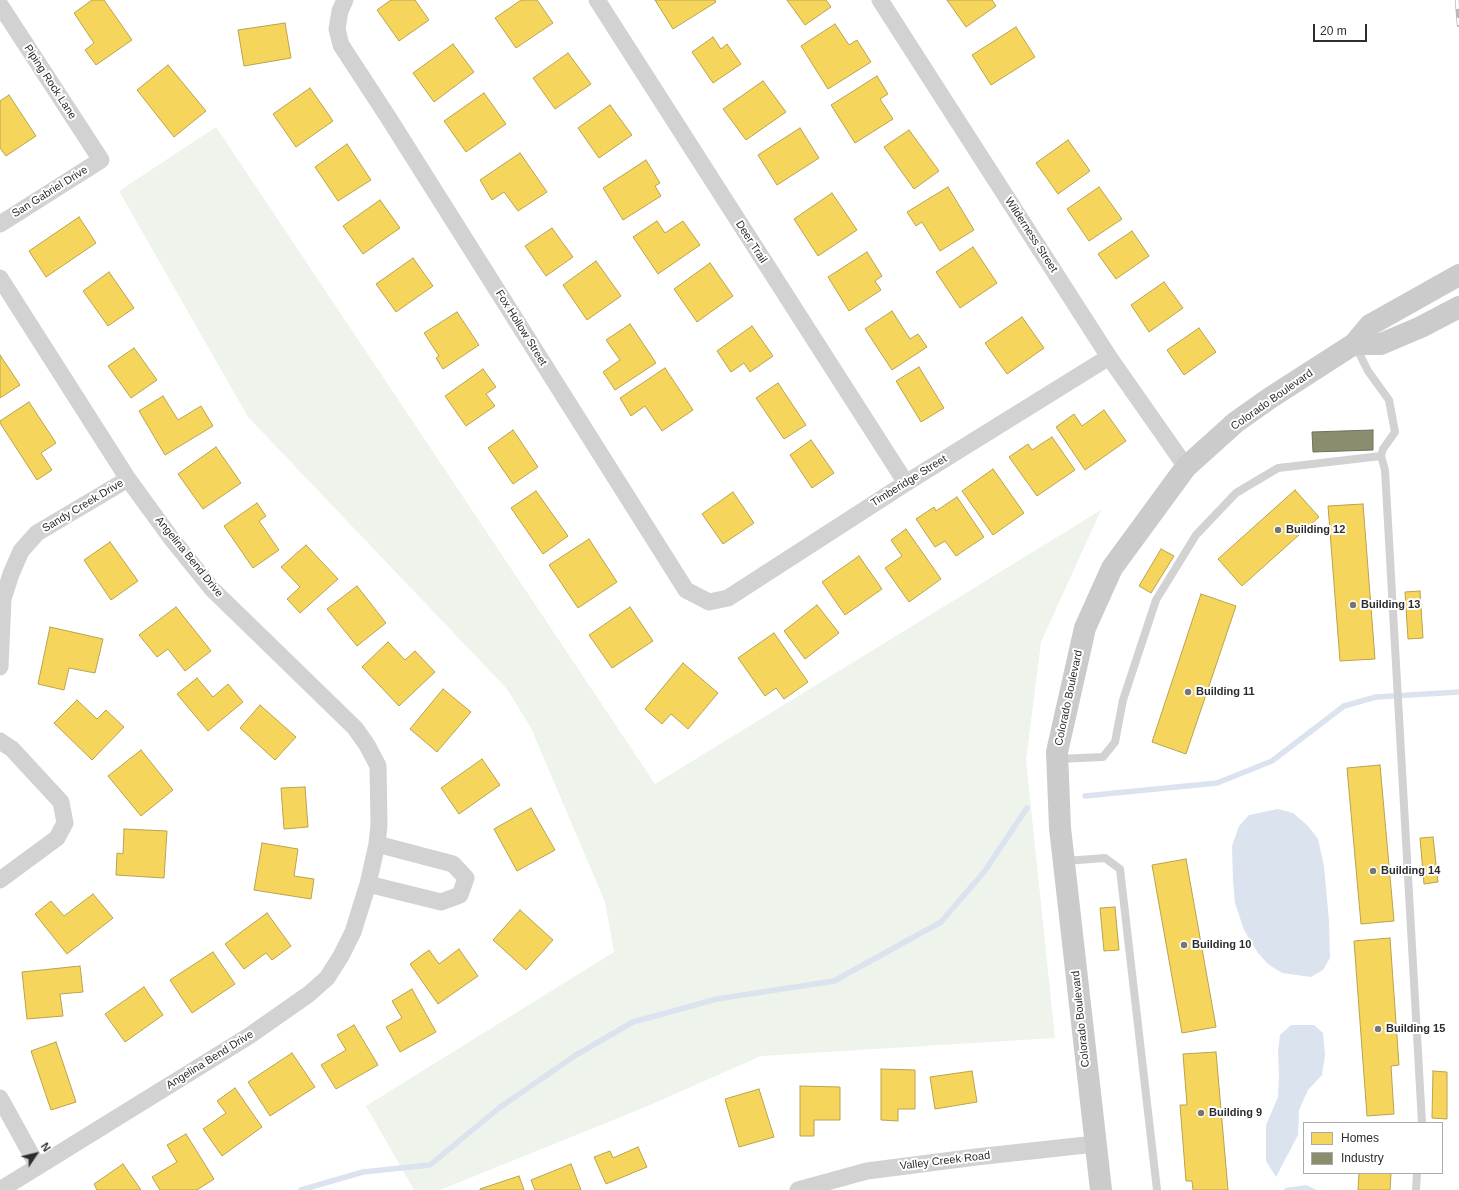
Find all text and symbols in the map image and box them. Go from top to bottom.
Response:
scale bar [1315,16,1369,42]
text: 20 m [1320,24,1347,38]
street label: Piping Rock Lane [21,42,79,122]
street label: San Gabriel Drive [10,163,90,221]
street label: Wilderness Street [1002,195,1060,275]
street label: Deer Trail [732,218,770,266]
street label: Fox Hollow Street [492,288,550,368]
street label: Colorado Boulevard [1228,367,1316,433]
street label: Timberidge Street [869,452,949,510]
street label: Sandy Creek Drive [40,477,126,535]
street label: Angelina Bend Drive [152,514,226,600]
place label: Building 12 [1286,523,1345,537]
marker: Building 12 [1273,525,1283,535]
place label: Building 13 [1361,598,1420,612]
marker: Building 13 [1348,600,1358,610]
street label: Colorado Boulevard [1052,649,1086,747]
place label: Building 11 [1196,685,1255,699]
marker: Building 11 [1183,687,1193,697]
place label: Building 14 [1381,864,1440,878]
marker: Building 14 [1368,866,1378,876]
place label: Building 10 [1192,938,1251,952]
marker: Building 10 [1179,940,1189,950]
street label: Colorado Boulevard [1069,970,1093,1068]
place label: Building 15 [1386,1022,1445,1036]
marker: Building 15 [1373,1024,1383,1034]
street label: Angelina Bend Drive [164,1028,256,1092]
place label: Building 9 [1209,1106,1262,1120]
marker: Building 9 [1196,1108,1206,1118]
legend [1303,1122,1443,1174]
text: Homes [1341,1131,1379,1145]
north arrow [16,1134,56,1174]
text: N [39,1140,53,1154]
street label: Valley Creek Road [899,1149,991,1173]
text: Industry [1341,1151,1384,1165]

